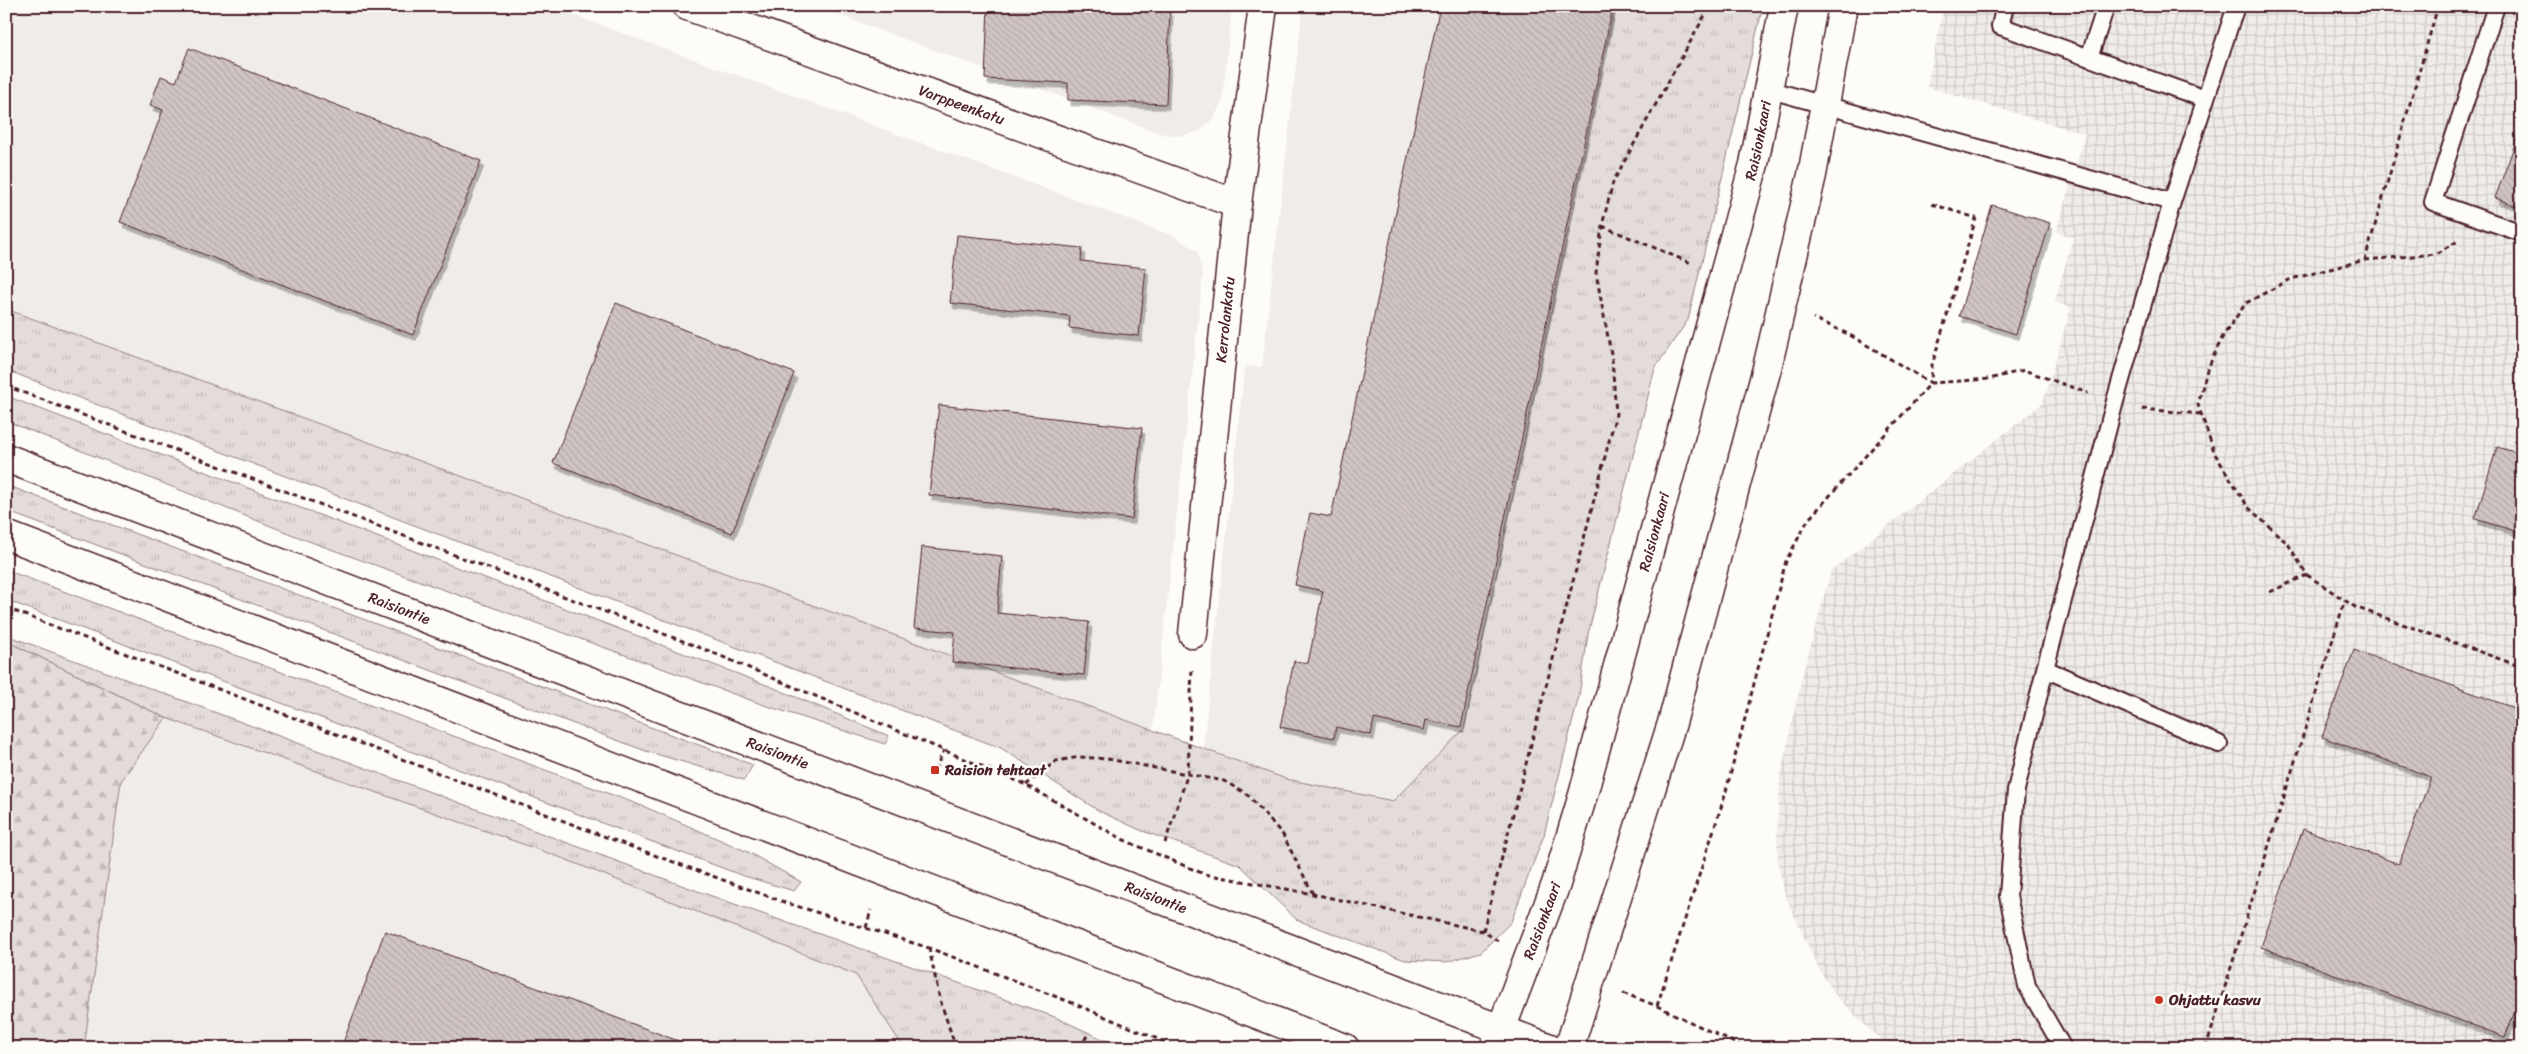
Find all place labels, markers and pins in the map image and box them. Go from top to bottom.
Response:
place label: Raision tehtaat [944,757,1047,783]
marker: Raision tehtaat [929,764,941,776]
place label: Ohjattu kasvu [2168,987,2262,1013]
marker: Ohjattu kasvu [2153,994,2165,1006]

